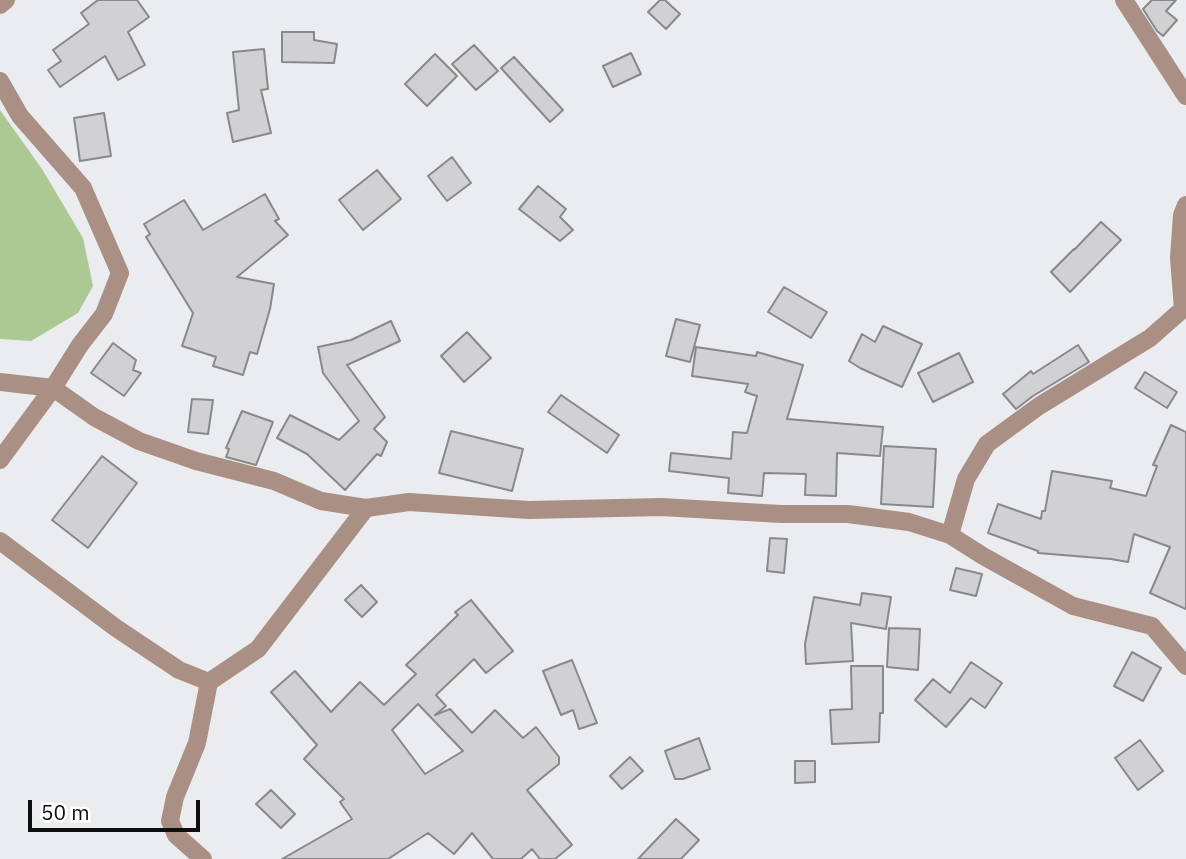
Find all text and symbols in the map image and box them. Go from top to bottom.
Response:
scale bar [32,786,203,830]
text: 50 m [41,798,90,826]

